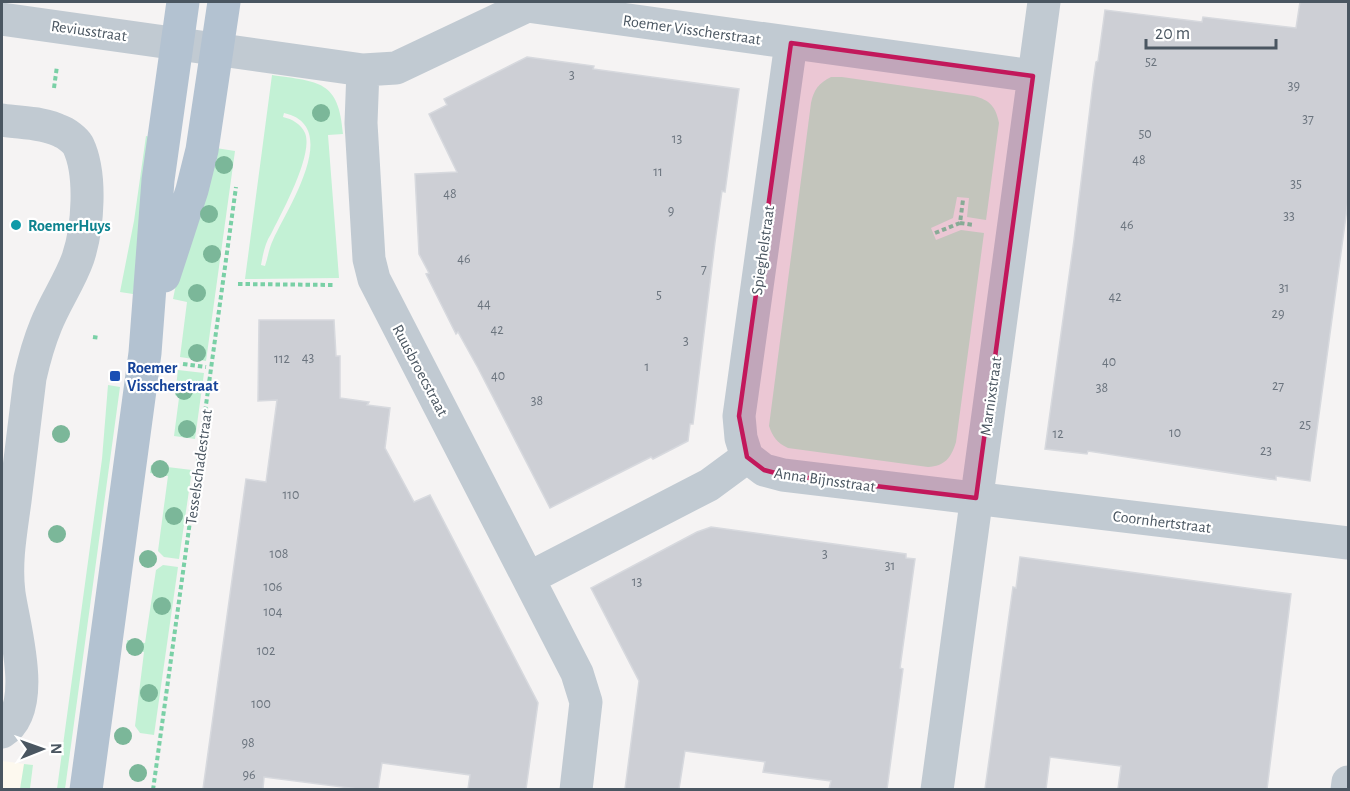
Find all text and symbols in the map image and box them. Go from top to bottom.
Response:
street label: Roemer Visscherstraat [622,12,762,48]
scale bar [1146,12,1276,50]
street label: Reviusstraat [50,18,128,44]
text: 20 m [1155,25,1190,43]
house number: 52 [1145,55,1157,69]
house number: 3 [569,68,575,82]
house number: 39 [1288,79,1300,93]
house number: 37 [1302,112,1314,126]
house number: 50 [1138,127,1152,141]
house number: 13 [672,132,683,146]
house number: 48 [1132,153,1146,167]
house number: 11 [653,165,663,179]
house number: 35 [1290,177,1302,191]
house number: 48 [443,187,457,201]
house number: 9 [668,204,674,218]
street label: Spieghelstraat [749,204,777,296]
house number: 33 [1283,209,1295,223]
marker: RoemerHuys [9,218,23,232]
place label: RoemerHuys [28,218,111,235]
house number: 46 [1120,218,1134,232]
house number: 46 [457,252,471,266]
house number: 7 [701,262,707,276]
house number: 31 [1279,281,1289,295]
house number: 5 [656,288,662,302]
house number: 42 [1108,290,1122,304]
house number: 44 [477,297,491,311]
house number: 29 [1272,307,1284,321]
street label: Ruusbroecstraat [389,322,451,419]
house number: 42 [490,323,504,337]
house number: 3 [683,334,689,348]
house number: 43 [302,351,314,365]
house number: 112 [274,352,290,366]
street label: Marnixstraat [978,355,1004,437]
house number: 40 [1102,355,1116,369]
place label: Roemer Visscherstraat [127,360,219,394]
house number: 1 [645,360,649,374]
marker: Roemer Visscherstraat [108,369,122,383]
house number: 40 [491,369,505,383]
house number: 27 [1272,379,1284,393]
house number: 38 [1096,381,1108,395]
house number: 38 [531,394,543,408]
street label: Tesselschadestraat [183,408,215,526]
house number: 25 [1299,418,1311,432]
house number: 10 [1169,426,1181,440]
house number: 12 [1052,427,1064,441]
house number: 23 [1260,444,1272,458]
street label: Anna Bijnsstraat [773,465,877,496]
house number: 110 [282,488,300,502]
street label: Coornhertstraat [1112,508,1212,536]
house number: 108 [270,547,288,561]
house number: 3 [822,547,828,561]
house number: 31 [885,559,895,573]
house number: 13 [632,575,643,589]
house number: 106 [264,580,282,594]
house number: 104 [264,605,283,619]
house number: 102 [257,644,275,658]
house number: 100 [251,697,271,711]
north arrow [12,719,72,779]
house number: 98 [241,736,255,750]
text: N [48,743,64,754]
house number: 96 [242,768,256,782]

